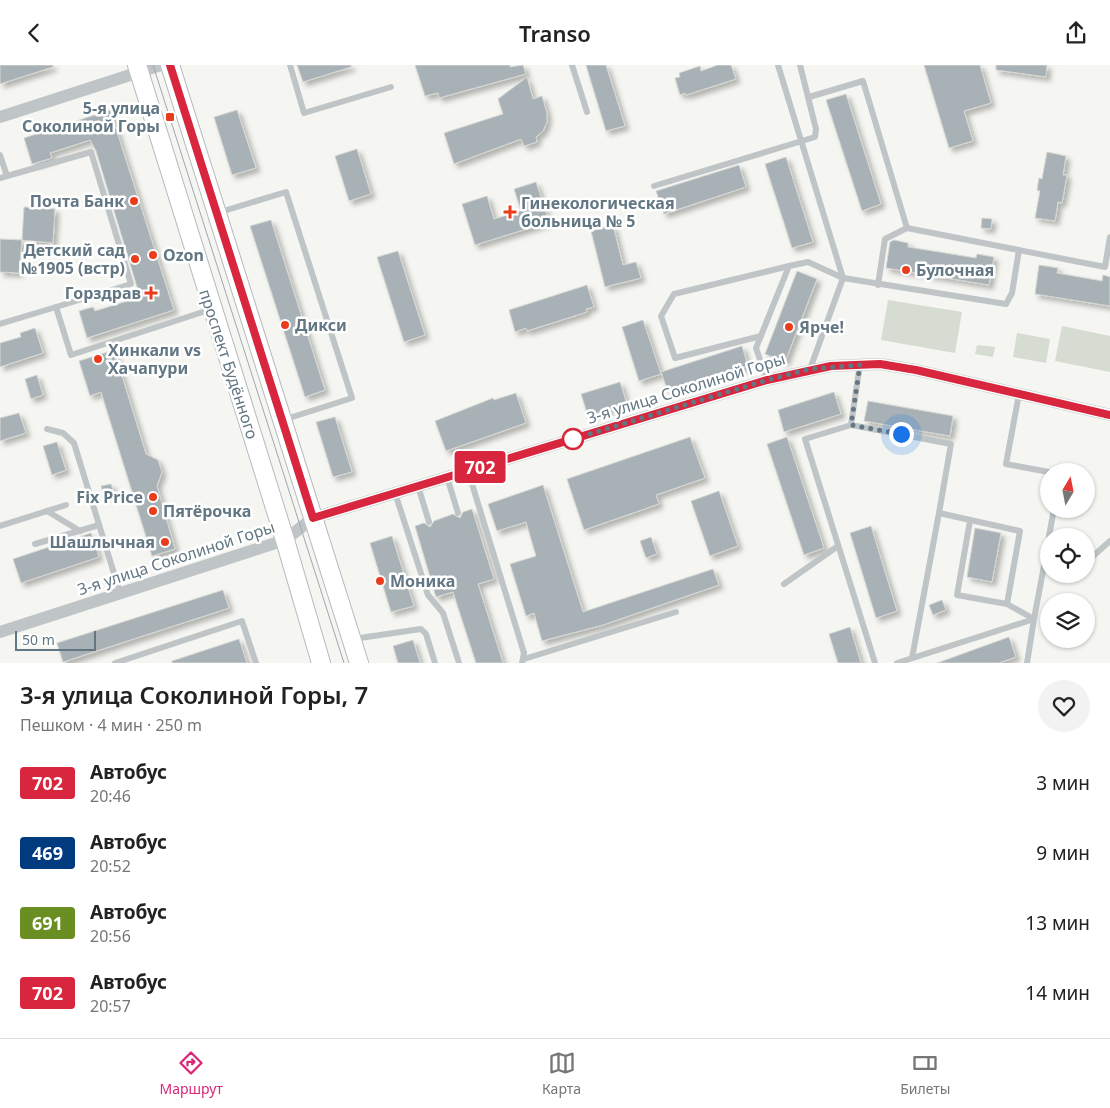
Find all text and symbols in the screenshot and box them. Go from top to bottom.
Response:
text: Transo [519,18,591,48]
icon: back [20,19,48,47]
icon: share [1062,19,1090,47]
place label: 5-я улица Соколиной Горы [22,97,160,137]
marker: 5-я улица Соколиной Горы [164,111,176,123]
place label: Почта Банк [30,190,124,212]
place label: Гинекологическая больница № 5 [521,192,675,232]
marker: Почта Банк [128,195,140,207]
marker: Гинекологическая больница № 5 [503,205,517,219]
place label: Детский сад №1905 (встр) [21,239,126,279]
place label: Ozon [163,244,204,266]
marker: Ozon [147,249,159,261]
marker: Детский сад №1905 (встр) [129,253,141,265]
place label: Булочная [916,259,994,281]
marker: Булочная [900,264,912,276]
place label: Горздрав [65,282,141,304]
street label: проспект Будённого [194,286,264,442]
marker: Горздрав [145,287,157,299]
place label: Дикси [295,314,347,336]
place label: Ярче! [799,316,844,338]
marker: Дикси [279,319,291,331]
marker: Ярче! [783,321,795,333]
place label: Хинкали vs Хачапури [108,339,201,379]
street label: 3-я улица Соколиной Горы [584,347,788,429]
marker: Хинкали vs Хачапури [92,353,104,365]
your location [889,422,914,447]
unlabelled marker [562,428,584,450]
line badge: 702 [451,451,509,483]
text: 702 [465,455,495,479]
north arrow [1040,463,1095,517]
map controls [1040,463,1095,648]
place label: Fix Price [76,486,143,508]
marker: Fix Price [147,491,159,503]
place label: Пятёрочка [163,500,251,522]
marker: Пятёрочка [147,505,159,517]
street label: 3-я улица Соколиной Горы [75,516,277,600]
button: locate [1040,528,1095,583]
place label: Шашлычная [50,531,155,553]
marker: Шашлычная [159,536,171,548]
place label: Моника [390,570,455,592]
marker: Моника [374,575,386,587]
button: layers [1040,593,1095,648]
scale bar [15,628,96,651]
text: 50 m [22,630,55,649]
text: 3-я улица Соколиной Горы, 7 [20,678,368,711]
button: heart [1038,680,1090,732]
text: Пешком · 4 мин · 250 m [20,714,202,736]
text: Автобус [90,759,167,785]
text: 3 мин [1036,770,1090,796]
text: 702 [32,771,63,795]
text: 20:46 [90,785,131,807]
text: Автобус [90,829,167,855]
text: 9 мин [1036,840,1090,866]
text: 469 [32,841,63,865]
text: 20:52 [90,855,131,877]
text: Автобус [90,899,167,925]
text: 13 мин [1025,910,1090,936]
text: 691 [32,911,63,935]
text: 20:56 [90,925,131,947]
text: Автобус [90,969,167,995]
text: 14 мин [1025,980,1090,1006]
text: 702 [32,981,63,1005]
text: 20:57 [90,995,131,1017]
tab: Маршрут [160,1049,223,1098]
tab: Карта [542,1049,581,1098]
tab: Билеты [900,1049,950,1098]

